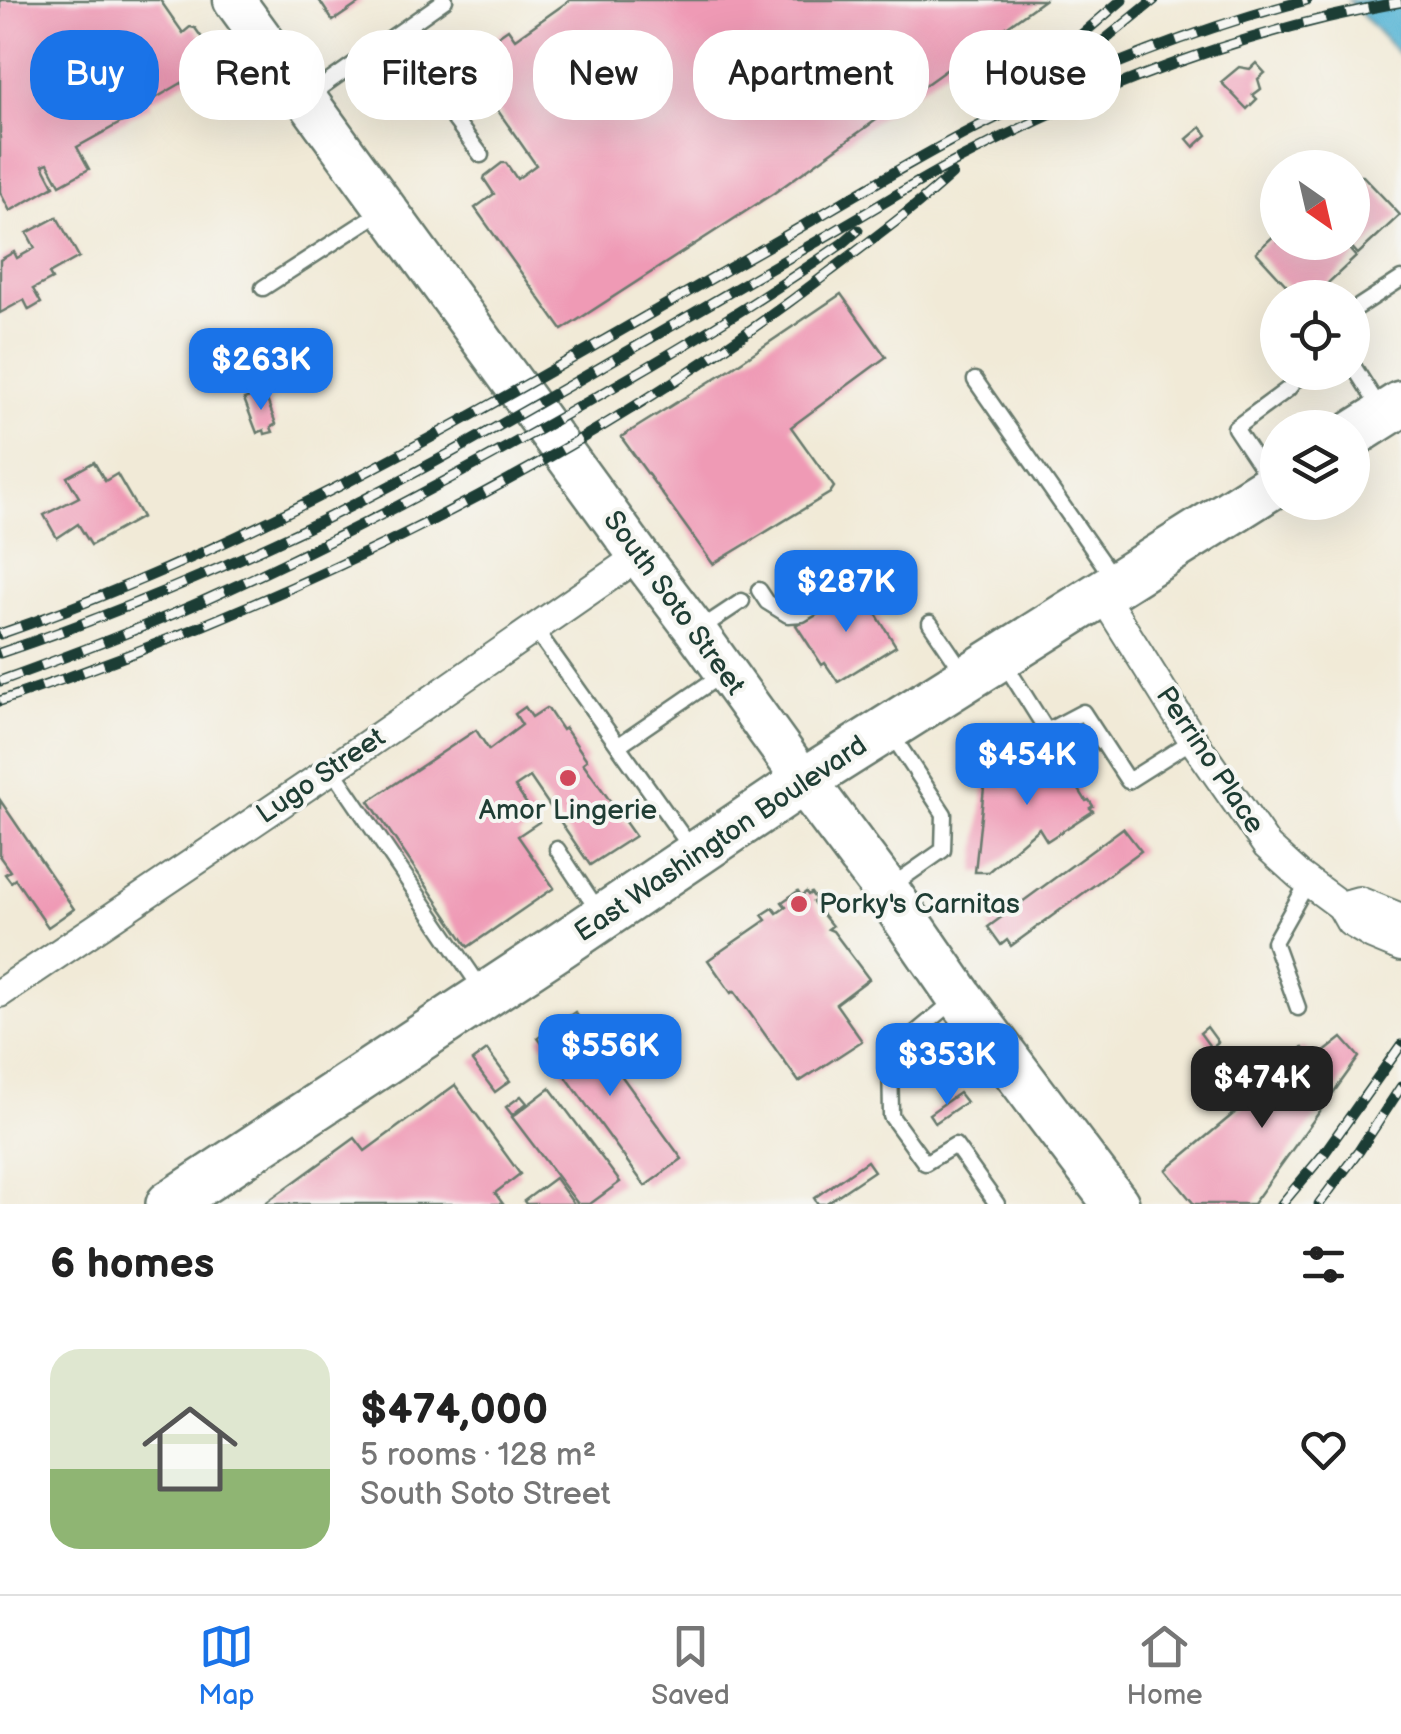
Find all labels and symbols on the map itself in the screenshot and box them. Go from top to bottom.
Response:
north arrow [1260,150,1370,260]
pin: $263K [191,328,331,413]
street label: South Soto Street [596,505,752,702]
pin: $287K [776,550,916,635]
street label: Perrino Place [1149,680,1271,840]
street label: Lugo Street [251,721,392,831]
pin: $454K [957,723,1097,808]
street label: East Washington Boulevard [569,729,873,949]
marker: Amor Lingerie [557,767,579,789]
place label: Amor Lingerie [479,794,657,827]
place label: Porky's Carnitas [819,888,1020,921]
marker: Porky's Carnitas [788,893,810,915]
pin: $556K [540,1014,680,1099]
pin: $353K [877,1023,1017,1108]
pin: $474K [1192,1046,1332,1131]

